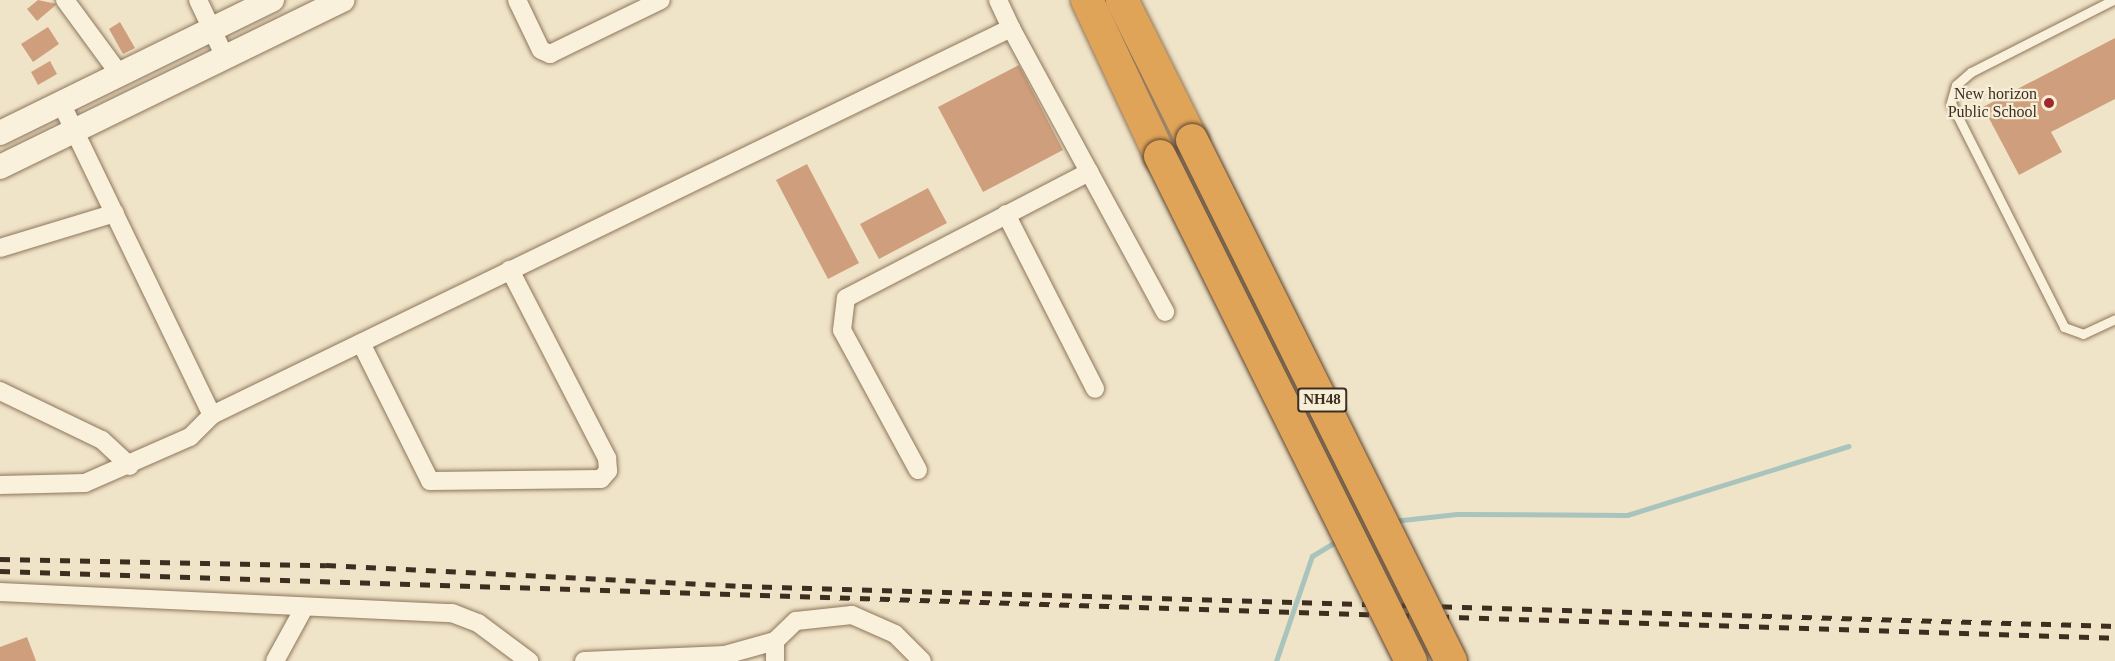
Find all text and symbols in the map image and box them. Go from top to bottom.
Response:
place label: New horizon Public School [1948,84,2037,122]
marker: New horizon Public School [2042,96,2056,110]
road number: NH48 [1296,388,1348,412]

